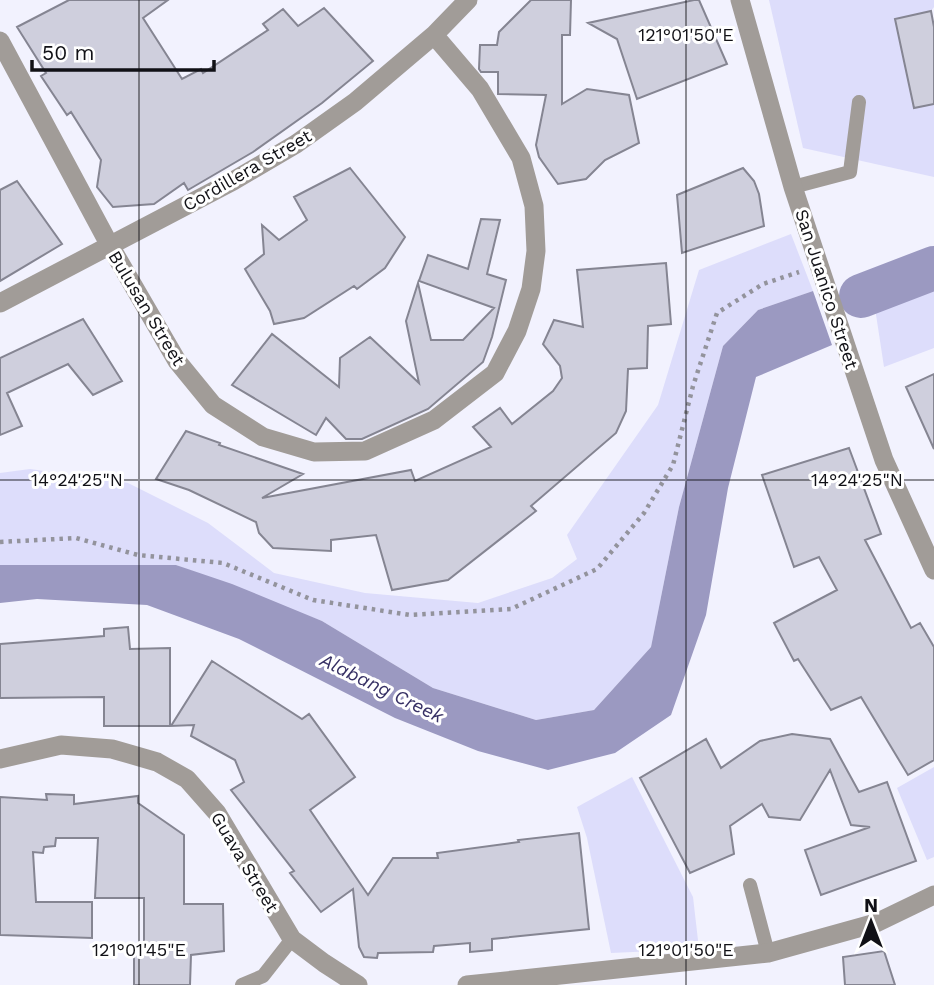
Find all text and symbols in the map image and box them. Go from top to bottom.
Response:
text: 121°01'50"E [638,24,734,45]
scale bar [32,28,214,72]
text: 50 m [42,40,94,65]
street label: Cordillera Street [179,124,315,215]
street label: San Juanico Street [791,206,863,372]
street label: Bulusan Street [104,247,190,370]
text: 14°24'25"N [31,469,123,490]
text: 14°24'25"N [811,469,903,490]
water label: Alabang Creek [316,648,448,728]
street label: Guava Street [207,808,283,916]
north arrow [836,887,906,957]
text: N [864,894,878,917]
text: 121°01'45"E [92,939,186,960]
text: 121°01'50"E [638,939,734,960]

